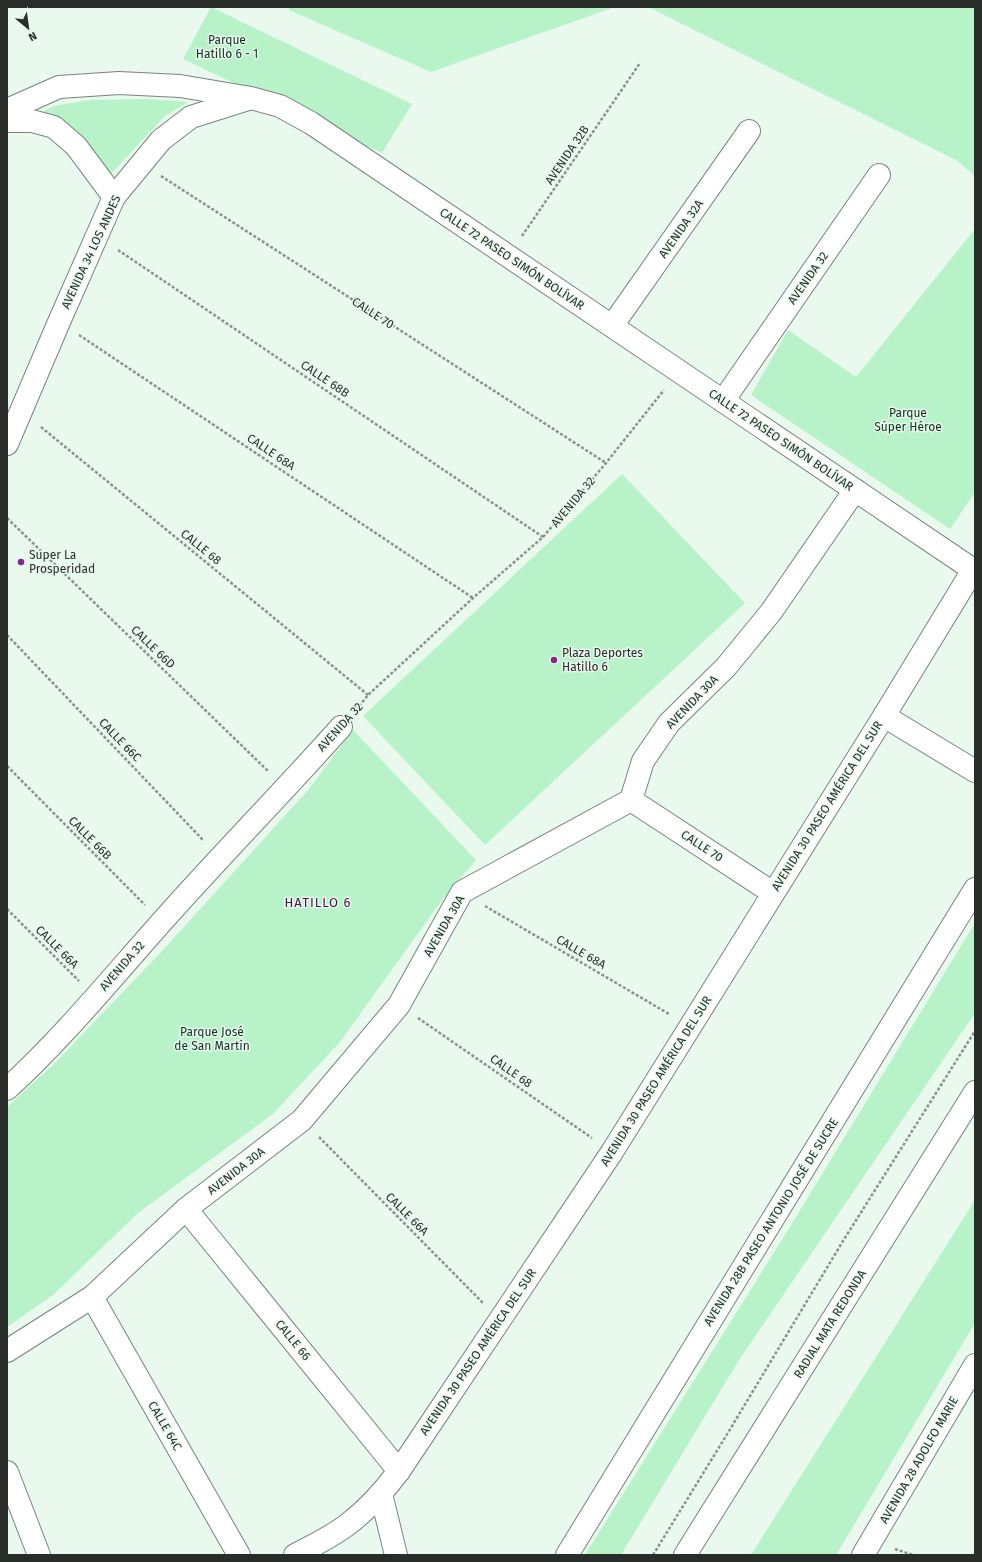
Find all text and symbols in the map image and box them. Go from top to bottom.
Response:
north arrow [8,8,48,48]
text: N [26,29,39,44]
park label: Parque Hatillo 6 - 1 [196,33,258,61]
street label: AVENIDA 32B [542,123,592,187]
street label: AVENIDA 34 LOS ANDES [58,193,124,311]
street label: AVENIDA 32A [656,197,706,261]
street label: CALLE 72 PASEO SIMÓN BOLÍVAR [437,204,588,313]
street label: AVENIDA 32 [785,249,831,307]
street label: CALLE 70 [349,294,397,332]
street label: CALLE 68B [298,358,352,400]
street label: CALLE 72 PASEO SIMÓN BOLÍVAR [706,385,857,494]
park label: Parque Súper Héroe [874,406,942,434]
street label: CALLE 68A [244,431,298,473]
street label: AVENIDA 32 [548,474,598,530]
street label: CALLE 68 [178,526,224,568]
place label: Super La Prosperidad [29,548,95,576]
marker: Super La Prosperidad [16,557,26,567]
street label: CALLE 66D [128,623,178,672]
place label: Plaza Deportes Hatillo 6 [562,646,643,674]
marker: Plaza Deportes Hatillo 6 [549,655,559,665]
street label: AVENIDA 30A [663,672,721,732]
street label: AVENIDA 32 [314,700,366,754]
street label: CALLE 66C [96,715,144,765]
street label: AVENIDA 30 PASEO AMÉRICA DEL SUR [768,718,885,894]
street label: CALLE 66B [66,814,114,862]
street label: CALLE 70 [678,827,726,865]
street label: AVENIDA 30A [421,893,467,959]
district label: HATILLO 6 [285,895,351,910]
street label: CALLE 66A [33,923,81,971]
street label: CALLE 68A [554,932,608,972]
street label: AVENIDA 32 [97,938,147,994]
street label: AVENIDA 30 PASEO AMÉRICA DEL SUR [597,993,714,1169]
park label: Parque José de San Martín [174,1025,250,1053]
street label: CALLE 68 [487,1051,535,1091]
street label: AVENIDA 28B PASEO ANTONIO JOSÉ DE SUCRE [700,1115,841,1328]
street label: AVENIDA 30A [205,1144,267,1198]
street label: CALLE 66A [383,1190,431,1238]
street label: AVENIDA 30 PASEO AMÉRICA DEL SUR [416,1266,539,1438]
street label: RADIAL MATA REDONDA [791,1267,869,1381]
street label: CALLE 66 [272,1317,314,1363]
street label: AVENIDA 28 ADOLFO MARIE [877,1394,961,1526]
street label: CALLE 64C [145,1399,185,1453]

